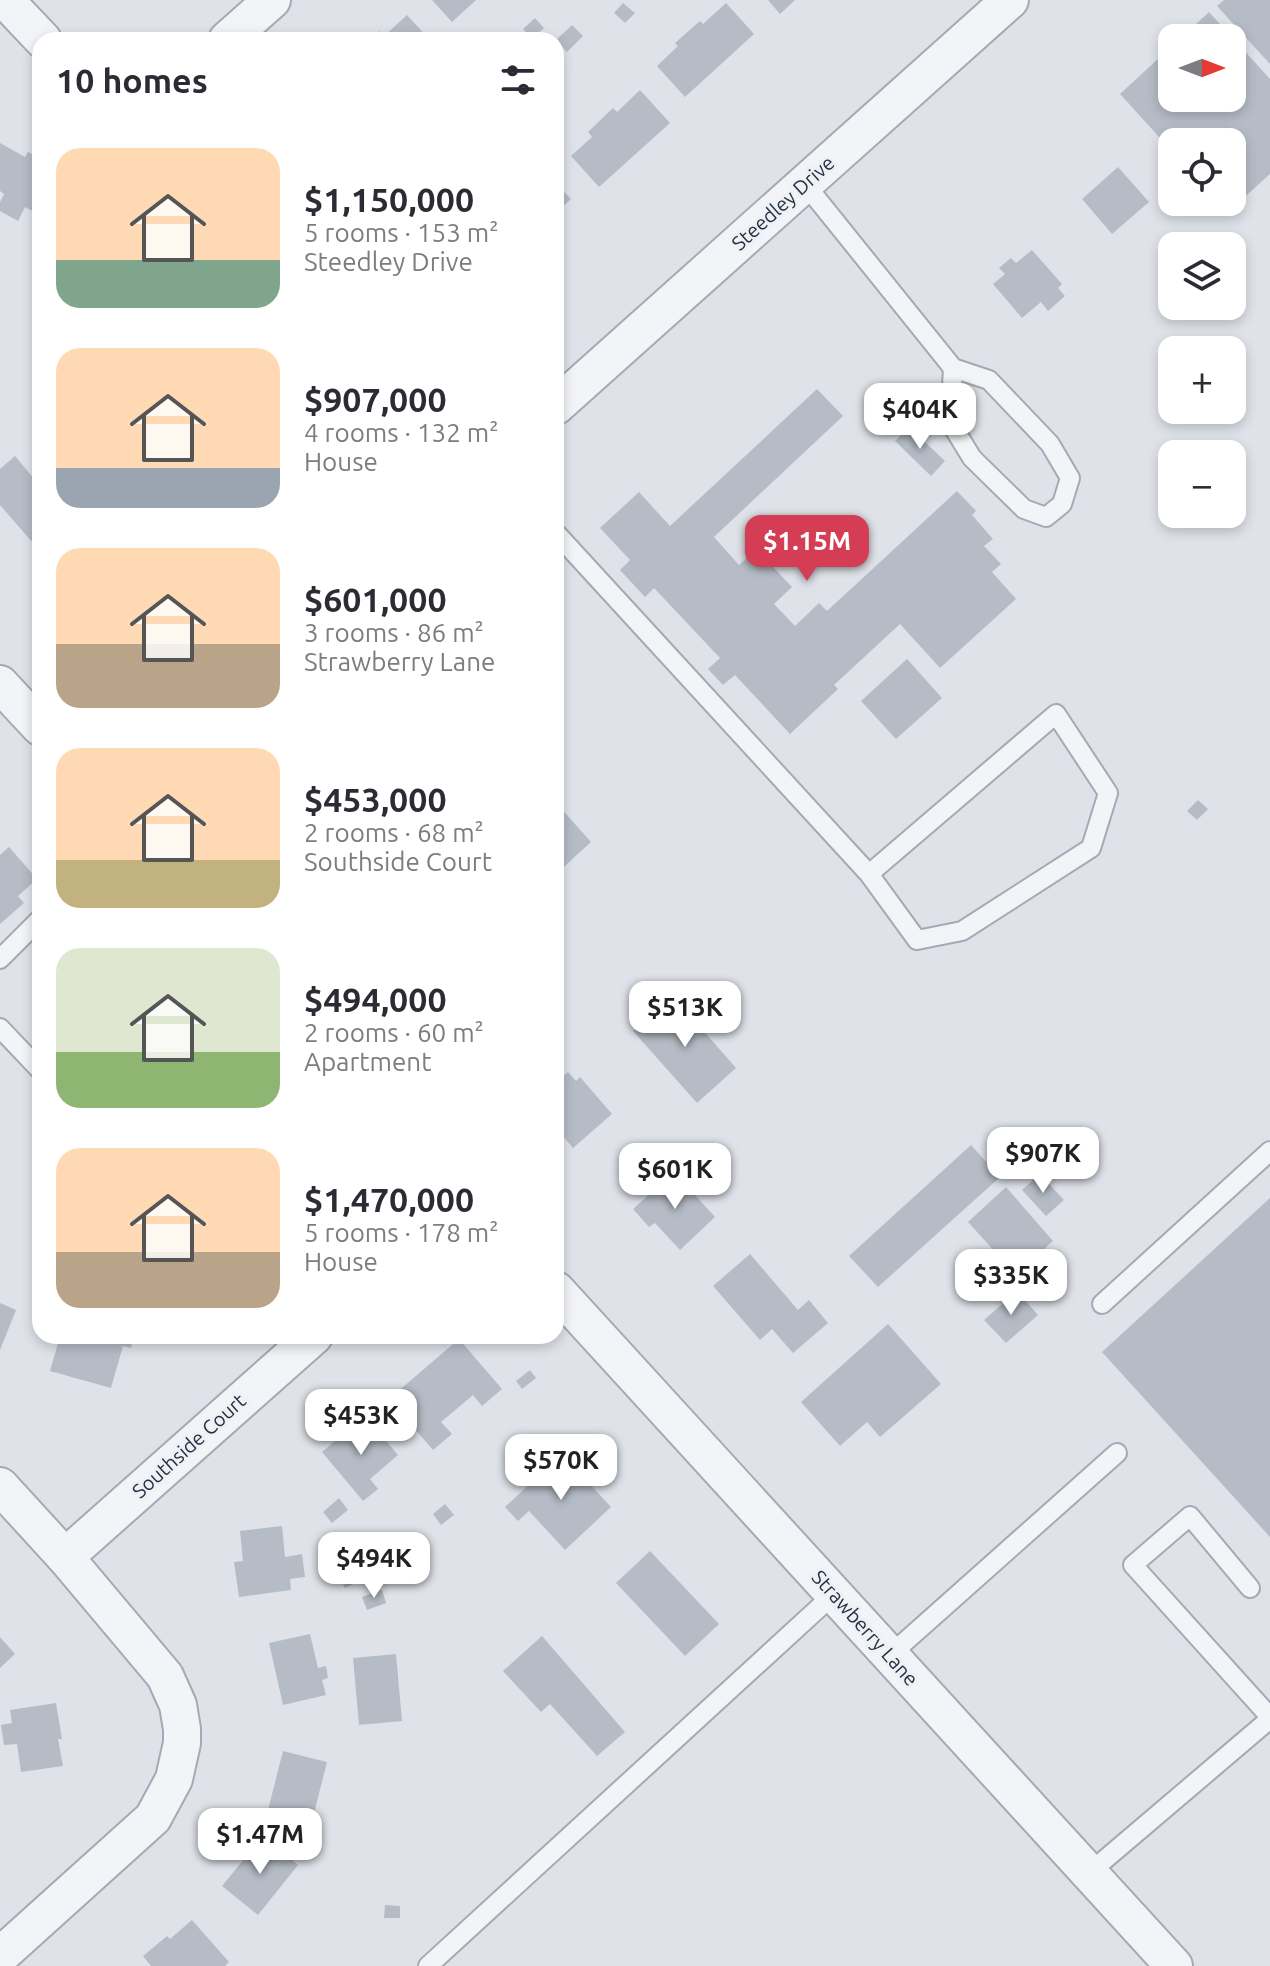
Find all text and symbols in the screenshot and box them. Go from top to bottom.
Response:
north arrow [1158,24,1246,112]
map controls [1158,24,1246,528]
icon: filters [496,58,540,102]
text: 10 homes [56,61,208,99]
button: locate [1158,128,1246,216]
street label: Steedley Drive [727,151,839,255]
icon: home [120,180,216,276]
text: $1,150,000 [304,180,474,218]
text: 5 rooms · 153 m² [304,218,499,247]
button: layers [1158,232,1246,320]
text: Steedley Drive [304,247,473,276]
button: + [1158,336,1246,424]
icon: home [120,380,216,476]
text: $907,000 [304,380,447,418]
pin: $404K [864,383,976,451]
text: $404K [882,394,958,423]
text: 4 rooms · 132 m² [304,418,499,447]
button: − [1158,440,1246,528]
text: House [304,447,378,476]
pin: $1.15M [742,515,872,583]
text: $1.15M [763,526,851,555]
icon: home [120,580,216,676]
text: $601,000 [304,580,447,618]
text: 3 rooms · 86 m² [304,618,484,647]
text: Strawberry Lane [304,647,495,676]
icon: home [120,780,216,876]
text: $453,000 [304,780,447,818]
text: 2 rooms · 68 m² [304,818,484,847]
text: Southside Court [304,847,492,876]
icon: home [120,980,216,1076]
text: $494,000 [304,980,447,1018]
pin: $513K [629,981,741,1049]
text: $513K [647,992,723,1021]
text: 2 rooms · 60 m² [304,1018,484,1047]
text: Apartment [304,1047,431,1076]
pin: $907K [987,1127,1099,1195]
text: $907K [1005,1138,1081,1167]
pin: $601K [619,1143,731,1211]
text: $601K [637,1154,713,1183]
icon: home [120,1180,216,1276]
text: $1,470,000 [304,1180,474,1218]
text: 5 rooms · 178 m² [304,1218,499,1247]
text: House [304,1247,378,1276]
pin: $335K [955,1249,1067,1317]
text: $335K [973,1260,1049,1289]
street label: Southside Court [127,1389,250,1503]
pin: $453K [305,1389,417,1457]
text: $453K [323,1400,399,1429]
pin: $570K [505,1434,617,1502]
text: $570K [523,1445,599,1474]
pin: $494K [318,1532,430,1600]
text: $494K [336,1543,412,1572]
street label: Strawberry Lane [808,1565,923,1690]
pin: $1.47M [195,1808,325,1876]
text: $1.47M [216,1819,304,1848]

